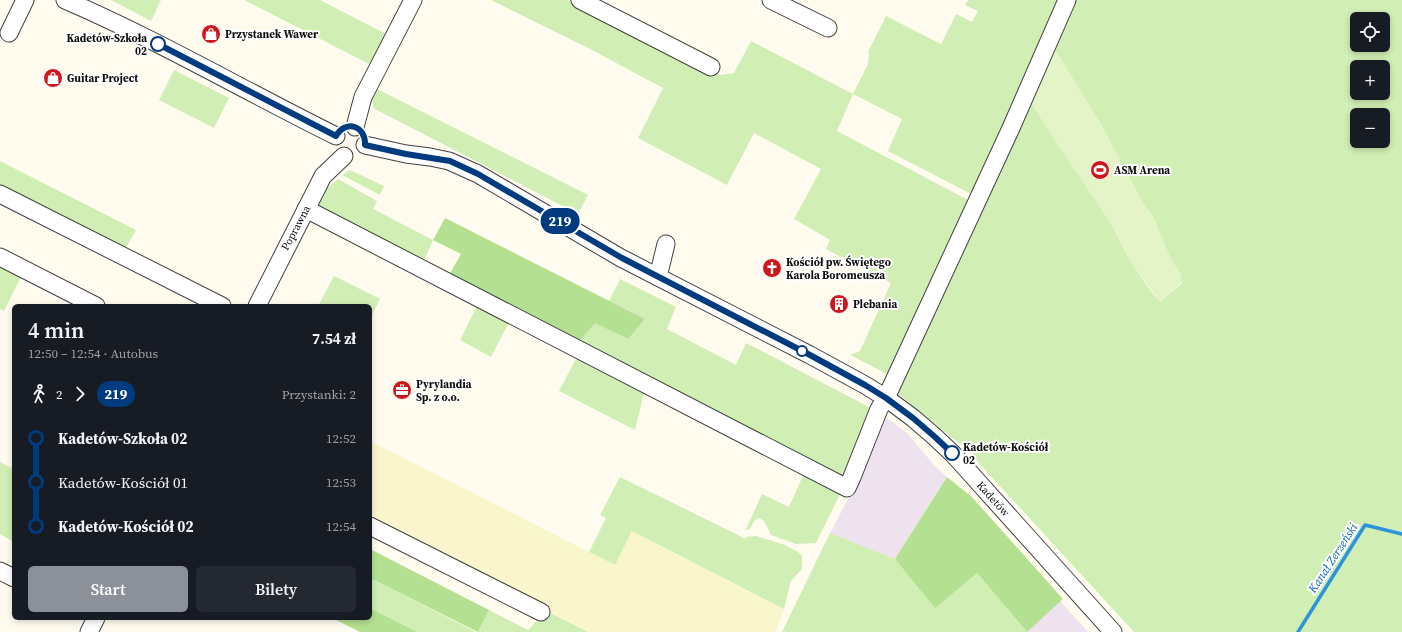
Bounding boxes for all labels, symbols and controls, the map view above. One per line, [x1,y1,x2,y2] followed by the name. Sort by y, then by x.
[1350,12,1390,148] map controls
[1350,12,1390,52] button: locate
[200,23,222,45] shop icon: Przystanek Wawer
[225,27,319,42] place label: Przystanek Wawer
[66,31,147,59] place label: Kadetów-Szkoła 02
[150,36,166,52] marker: Kadetów-Szkoła 02
[1350,60,1390,100] button: +
[42,67,64,89] shop icon: Guitar Project
[67,71,139,86] place label: Guitar Project
[1350,108,1390,148] button: −
[1089,159,1111,181] sports icon: ASM Arena
[1114,163,1170,178] place label: ASM Arena
[278,202,314,253] street label: Poprawna
[537,208,583,234] line badge: 219
[549,211,571,231] text: 219
[786,255,891,283] place label: Kościół pw. Świętego Karola Boromeusza
[761,257,783,279] church icon: Kościół pw. Świętego Karola Boromeusza
[828,293,850,315] building icon: Plebania
[853,297,897,312] place label: Plebania
[28,315,84,345] text: 4 min
[312,328,356,349] text: 7.54 zł
[28,345,158,362] text: 12:50 – 12:54 · Autobus
[796,345,808,357] unlabelled marker
[416,377,472,405] place label: Pyrylandia Sp. z o.o.
[391,379,413,401] office icon: Pyrylandia Sp. z o.o.
[28,383,50,405] icon: walk
[69,383,91,405] icon: forward
[105,384,127,404] text: 219
[56,386,63,403] text: 2
[282,386,356,403] text: Przystanki: 2
[58,428,187,449] text: Kadetów-Szkoła 02
[326,430,356,447] text: 12:52
[963,440,1049,468] place label: Kadetów-Kościół 02
[944,445,960,461] marker: Kadetów-Kościół 02
[58,472,188,493] text: Kadetów-Kościół 01
[326,474,356,491] text: 12:53
[973,478,1013,520] street label: Kadetów
[58,516,194,537] text: Kadetów-Kościół 02
[326,518,356,535] text: 12:54
[1304,520,1362,597] water label: Kanał Zerzeński
[28,566,188,612] button: Start
[196,566,356,612] button: Bilety

